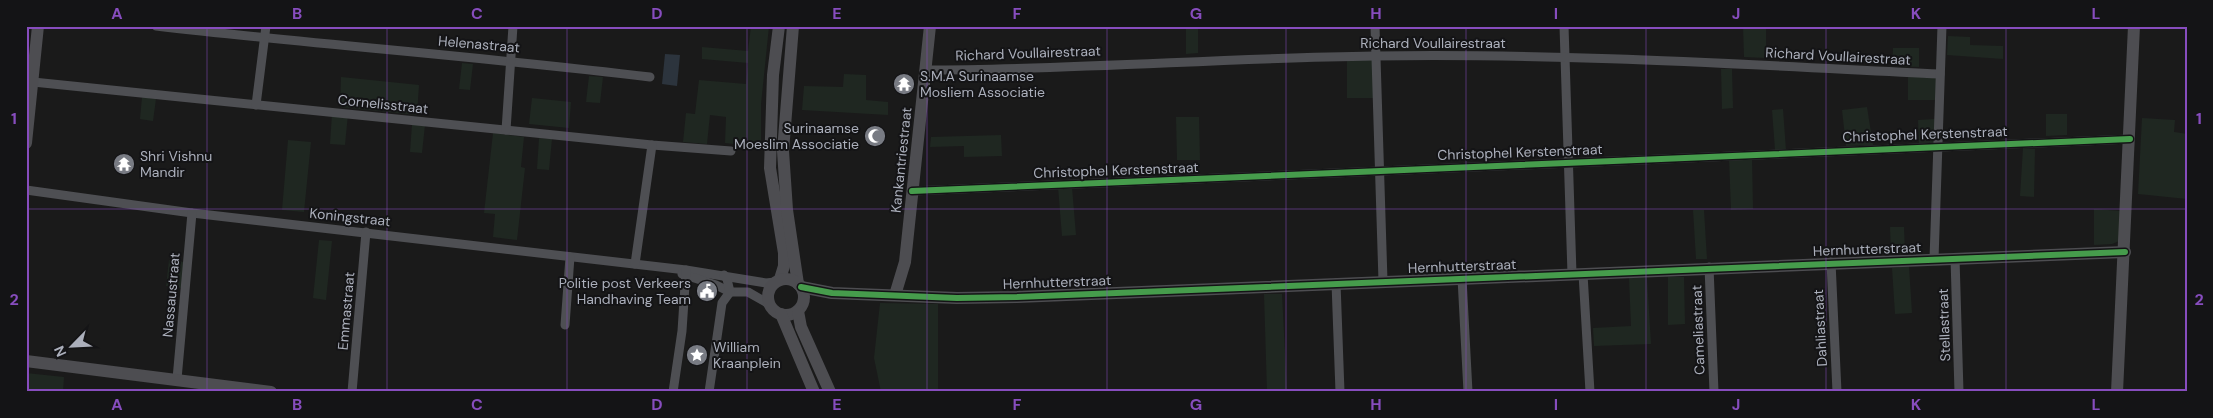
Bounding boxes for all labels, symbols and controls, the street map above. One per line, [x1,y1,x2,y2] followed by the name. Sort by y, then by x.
[111,3,123,24] text: A
[292,3,302,24] text: B
[471,3,483,24] text: C
[651,3,663,24] text: D
[832,3,842,24] text: E
[1013,3,1022,24] text: F
[1190,3,1202,24] text: G
[1370,3,1382,24] text: H
[1554,3,1558,24] text: I
[1732,3,1740,24] text: J
[1911,3,1922,24] text: K
[2092,3,2101,24] text: L
[437,31,521,57] street label: Helenastraat
[1360,34,1506,52] street label: Richard Voullairestraat
[955,41,1101,65] street label: Richard Voullairestraat
[1765,43,1911,69] street label: Richard Voullairestraat
[920,67,1045,101] place label: S.M.A Surinaamse Mosliem Associatie
[892,72,916,96] temple icon: S.M.A Surinaamse Mosliem Associatie
[337,90,429,118] street label: Cornelisstraat
[887,106,915,214] street label: Kankantriestraat
[11,108,17,129] text: 1
[2196,108,2202,129] text: 1
[734,119,859,153] place label: Surinaamse Moeslim Associatie
[1842,122,2008,146] street label: Christophel Kerstenstraat
[863,124,887,148] mosque icon: Surinaamse Moeslim Associatie
[1437,140,1603,164] street label: Christophel Kerstenstraat
[140,147,212,181] place label: Shri Vishnu Mandir
[112,152,136,176] temple icon: Shri Vishnu Mandir
[1033,158,1199,182] street label: Christophel Kerstenstraat
[309,204,391,230] street label: Koningstraat
[1812,238,1922,260] street label: Hernhutterstraat
[158,252,184,338] street label: Nassaustraat
[1407,255,1517,277] street label: Hernhutterstraat
[334,271,358,351] street label: Emmastraat
[1002,271,1112,293] street label: Hernhutterstraat
[559,274,691,308] place label: Politie post Verkeers Handhaving Team
[695,279,719,303] public building icon: Politie post Verkeers Handhaving Team
[1687,285,1709,375] street label: Cameliastraat
[1934,288,1954,362] street label: Stellastraat
[9,289,19,310] text: 2
[1809,289,1831,367] street label: Dahliastraat
[2194,289,2204,310] text: 2
[48,320,98,370] north arrow
[713,338,781,372] place label: William Kraanplein
[50,343,70,360] text: N
[685,343,709,367] place icon: William Kraanplein
[111,394,123,415] text: A
[292,394,302,415] text: B
[471,394,483,415] text: C
[651,394,663,415] text: D
[832,394,842,415] text: E
[1013,394,1022,415] text: F
[1190,394,1202,415] text: G
[1370,394,1382,415] text: H
[1554,394,1558,415] text: I
[1732,394,1740,415] text: J
[1911,394,1922,415] text: K
[2092,394,2101,415] text: L

